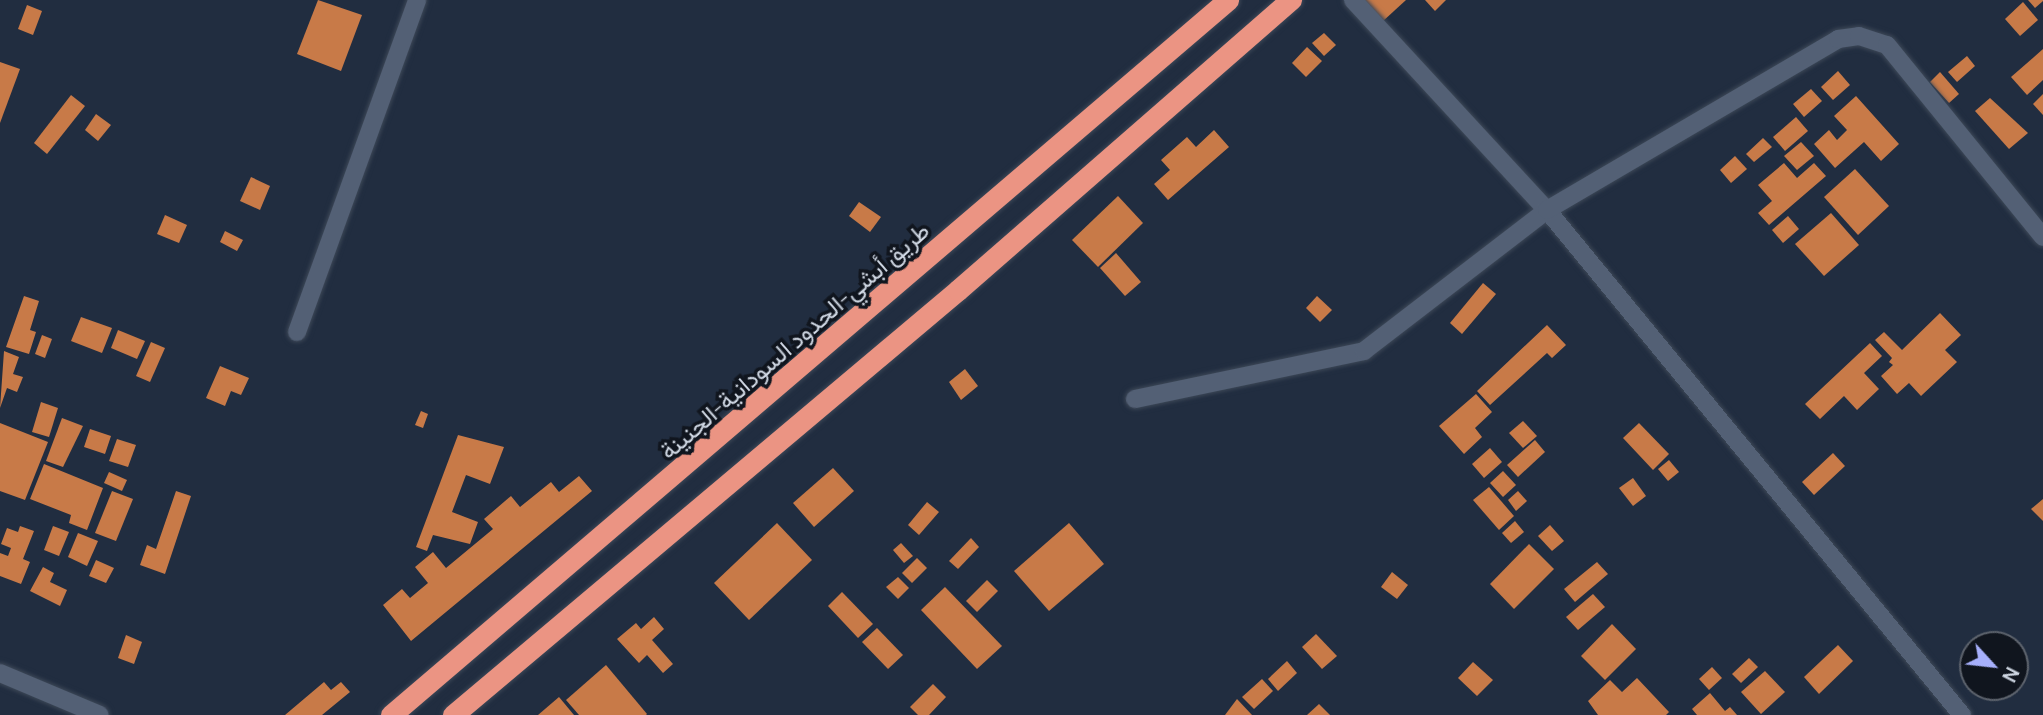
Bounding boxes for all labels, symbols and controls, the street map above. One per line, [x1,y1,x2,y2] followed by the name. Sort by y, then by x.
[653,215,935,465] street label: طريق أبشي-الحدود السودانية-الجنينة
[1959,631,2029,701] north arrow
[1996,663,2026,687] text: N

